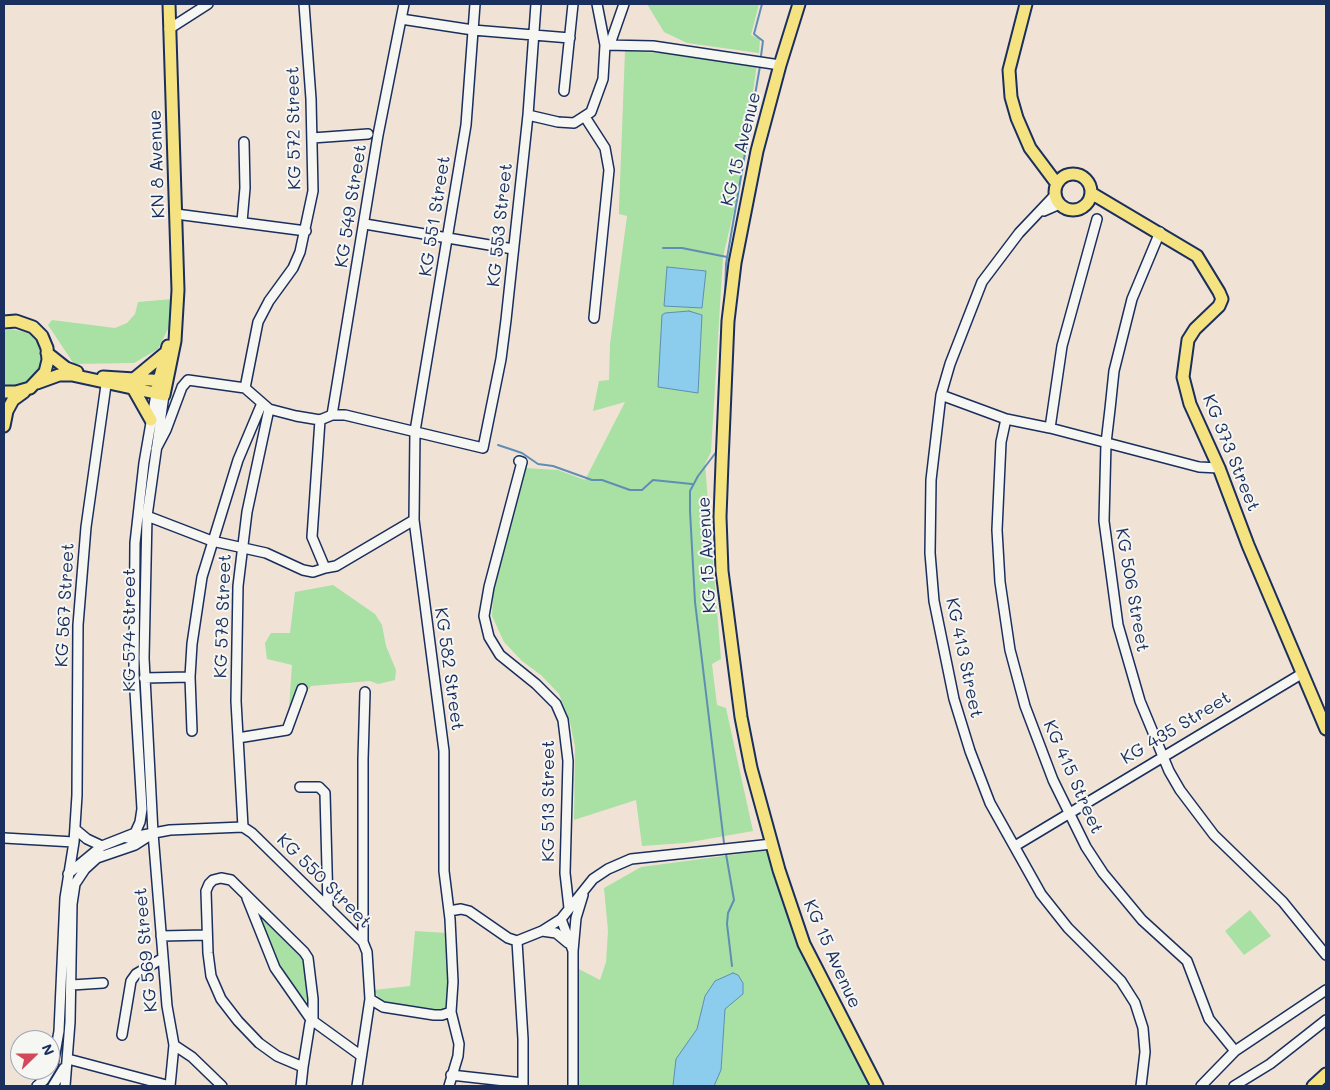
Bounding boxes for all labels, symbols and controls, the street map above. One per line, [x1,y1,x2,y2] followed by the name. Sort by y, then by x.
[282,66,306,190] street label: KG 572 Street
[716,90,766,208] street label: KG 15 Avenue
[144,109,170,219] street label: KN 8 Avenue
[331,143,371,269] street label: KG 549 Street
[415,154,455,278] street label: KG 551 Street
[483,162,517,288] street label: KG 553 Street
[1198,391,1264,515] street label: KG 373 Street
[693,496,721,614] street label: KG 15 Avenue
[1110,526,1154,654] street label: KG 506 Street
[51,542,79,668] street label: KG 567 Street
[210,553,236,679] street label: KG 578 Street
[118,568,140,692] street label: KG 574 Street
[941,596,987,720] street label: KG 413 Street
[430,606,468,732] street label: KG 582 Street
[1117,687,1235,769] street label: KG 435 Street
[1038,717,1108,837] street label: KG 415 Street
[537,740,559,862] street label: KG 513 Street
[272,829,376,933] street label: KG 550 Street
[130,887,162,1013] street label: KG 569 Street
[798,896,866,1012] street label: KG 15 Avenue
[10,1030,60,1080] north arrow
[38,1041,59,1058] text: N

